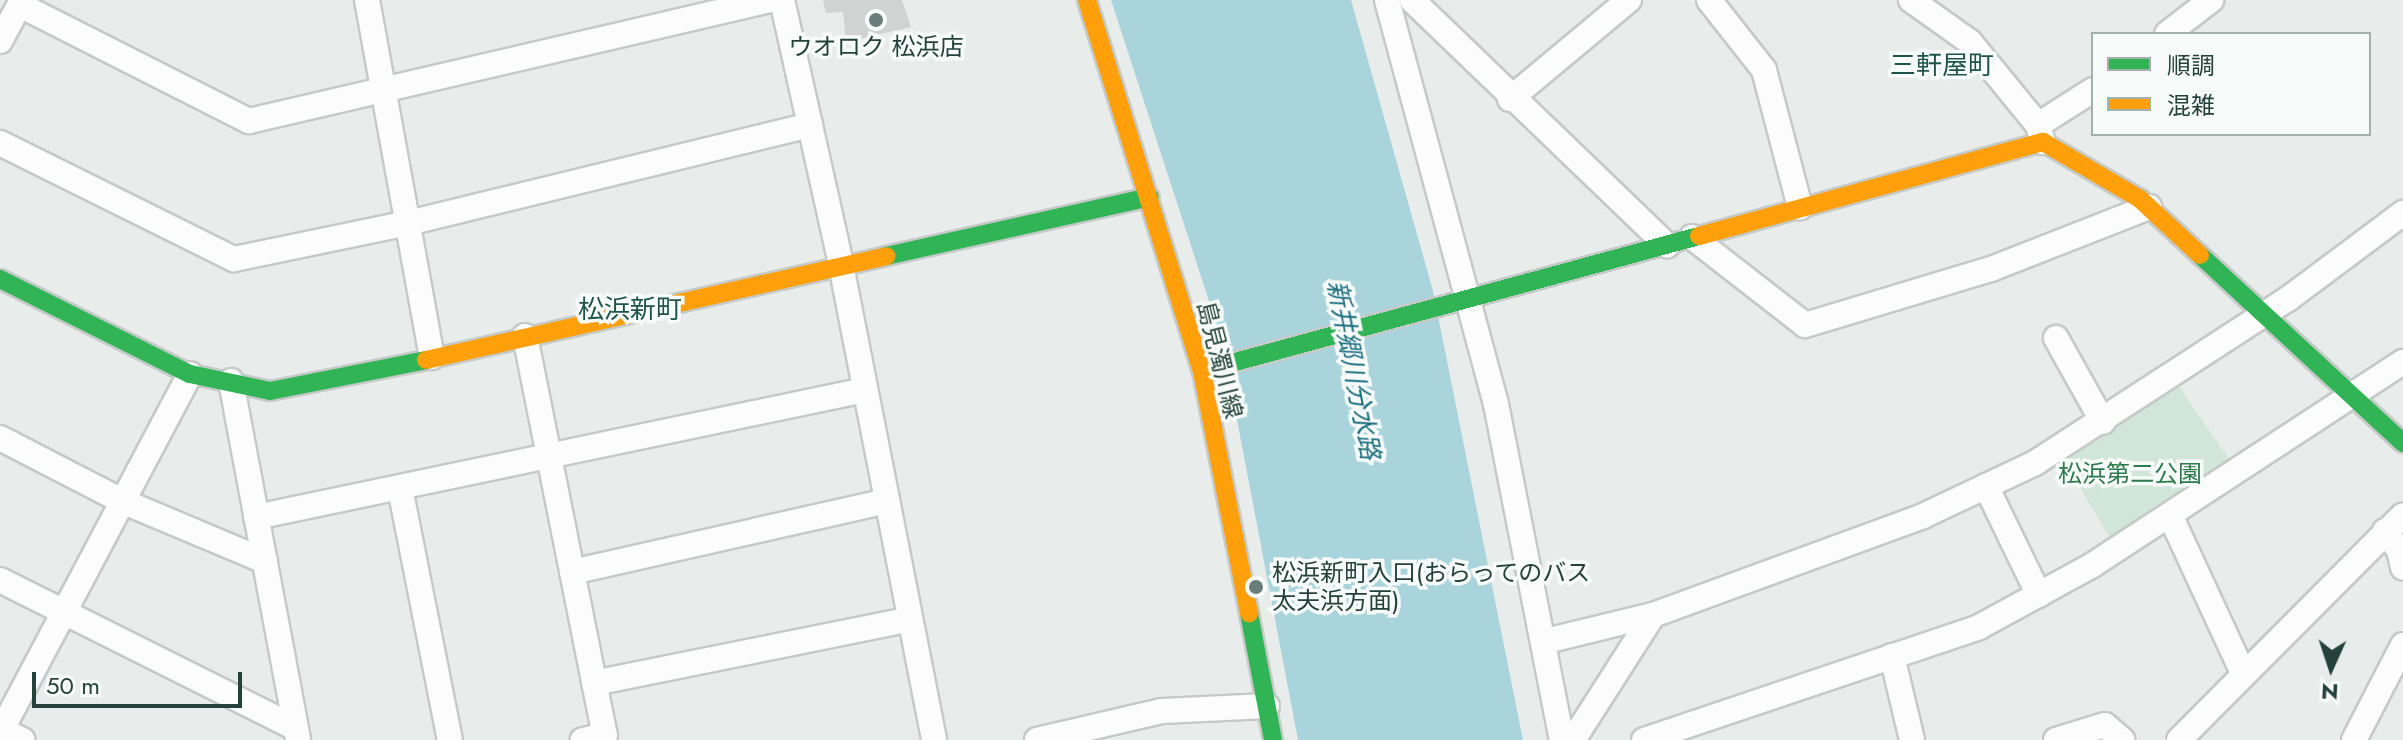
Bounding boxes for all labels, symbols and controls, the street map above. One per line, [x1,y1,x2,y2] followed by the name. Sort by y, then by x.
[867,11,885,29] marker: ウオロク 松浜店
[2091,32,2371,136] legend
[788,33,964,61] place label: ウオロク 松浜店
[2167,48,2215,83] text: 順調
[1890,50,1994,82] district label: 三軒屋町
[2167,88,2215,123] text: 混雑
[1320,278,1386,462] water label: 新井郷川分水路
[578,294,682,326] district label: 松浜新町
[1192,298,1248,422] street label: 島見濁川線
[2058,460,2202,488] park label: 松浜第二公園
[1272,559,1591,615] place label: 松浜新町入口(おらってのバス 太夫浜方面)
[1247,578,1265,596] marker: 松浜新町入口(おらってのバス 太夫浜方面)
[2291,628,2371,708] north arrow
[36,656,246,706] scale bar
[46,668,100,703] text: 50 m
[2320,676,2339,708] text: N

